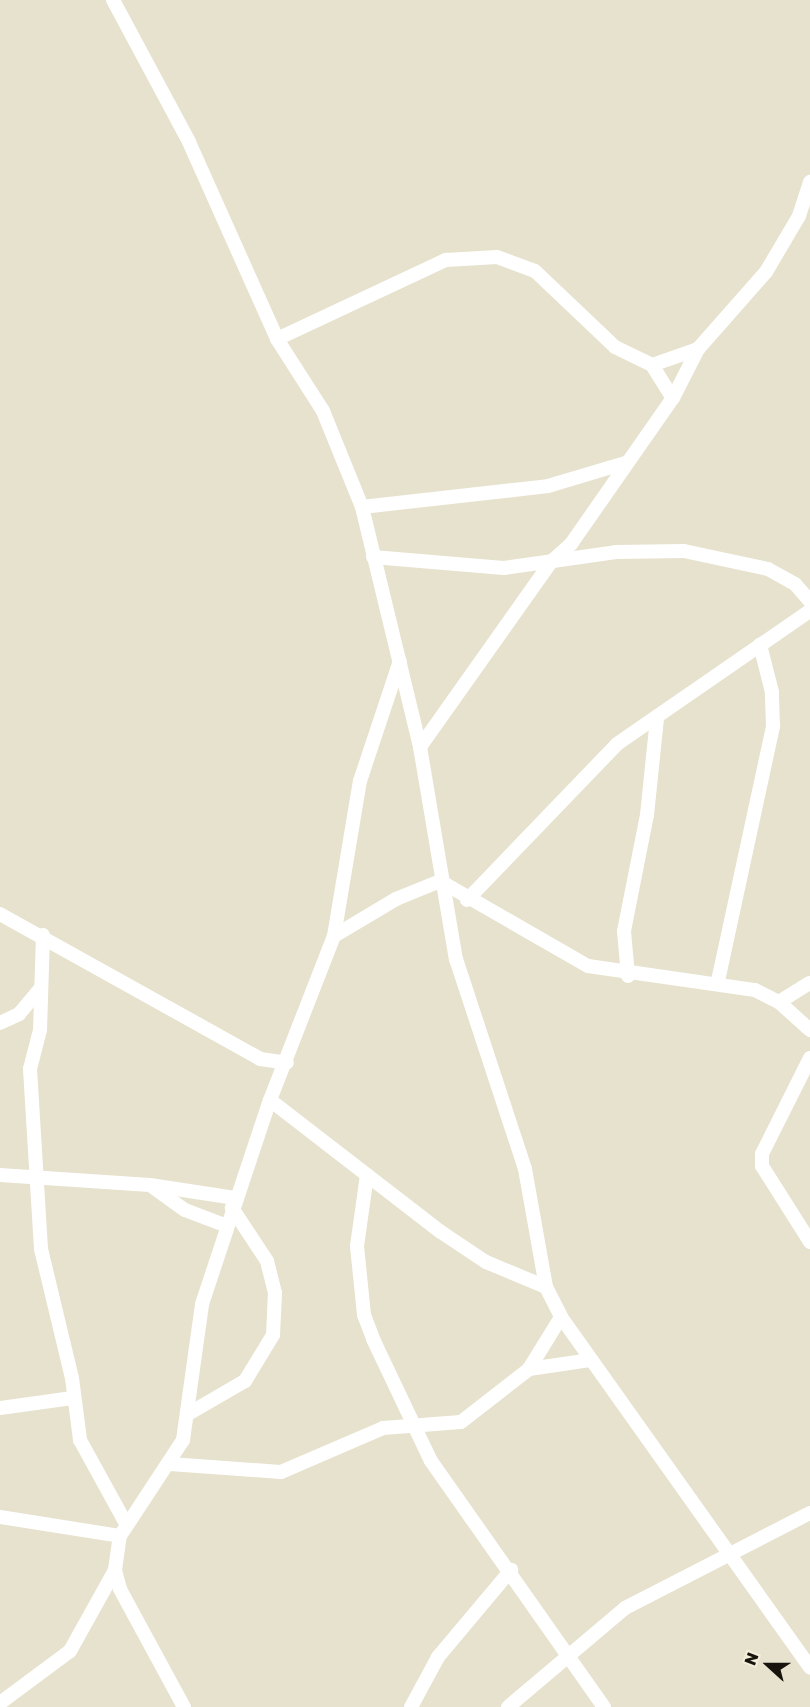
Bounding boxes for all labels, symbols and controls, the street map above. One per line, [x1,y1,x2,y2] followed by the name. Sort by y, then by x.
[738,1635,798,1695] north arrow
[740,1649,763,1668] text: N

